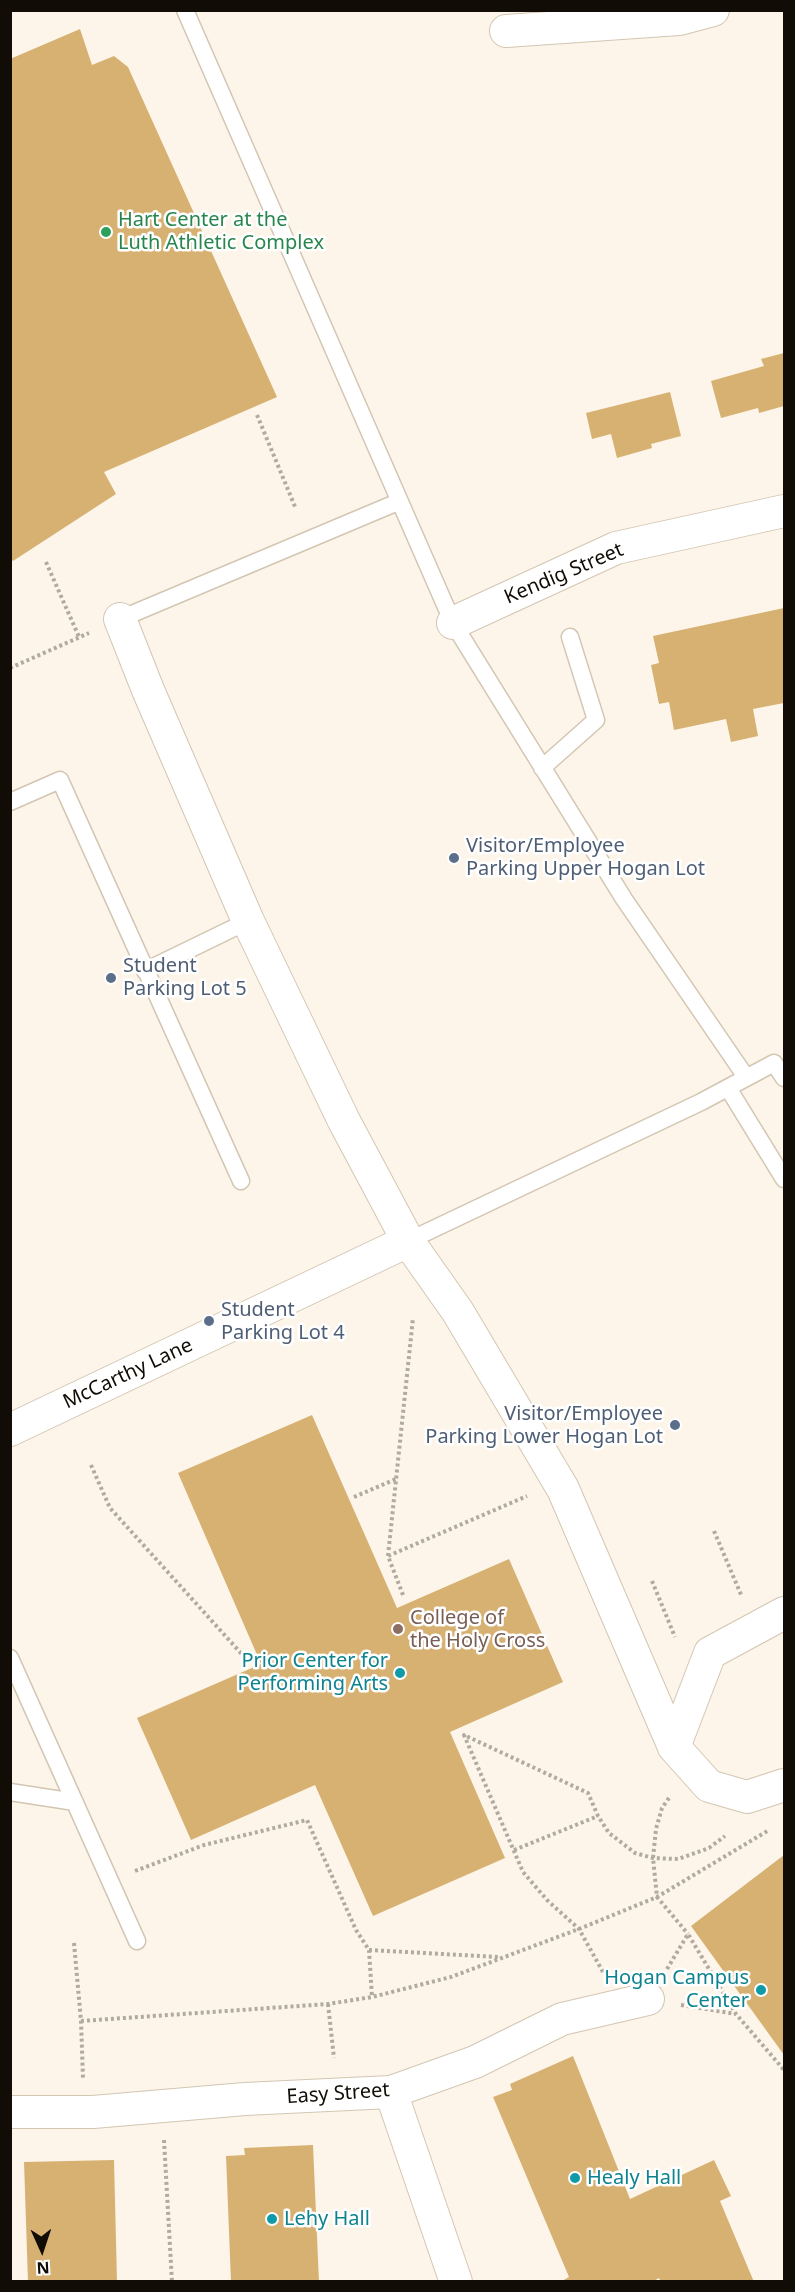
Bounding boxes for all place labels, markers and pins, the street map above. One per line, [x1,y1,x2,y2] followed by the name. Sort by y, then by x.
[118,208,324,255] place label: Hart Center at the Luth Athletic Complex
[99,225,113,239] marker: Hart Center at the Luth Athletic Complex
[466,834,705,881] place label: Visitor/Employee Parking Upper Hogan Lot
[447,851,461,865] marker: Visitor/Employee Parking Upper Hogan Lot
[123,954,247,1001] place label: Student Parking Lot 5
[104,971,118,985] marker: Student Parking Lot 5
[221,1298,345,1345] place label: Student Parking Lot 4
[202,1314,216,1328] marker: Student Parking Lot 4
[425,1402,663,1449] place label: Visitor/Employee Parking Lower Hogan Lot
[668,1418,682,1432] marker: Visitor/Employee Parking Lower Hogan Lot
[410,1606,545,1653] place label: College of the Holy Cross
[391,1622,405,1636] marker: College of the Holy Cross
[238,1649,388,1696] place label: Prior Center for Performing Arts
[393,1666,407,1680] marker: Prior Center for Performing Arts
[604,1966,749,2013] place label: Hogan Campus Center
[754,1983,768,1997] marker: Hogan Campus Center
[587,2166,681,2190] place label: Healy Hall
[568,2171,582,2185] marker: Healy Hall
[284,2207,370,2231] place label: Lehy Hall
[265,2212,279,2226] marker: Lehy Hall

